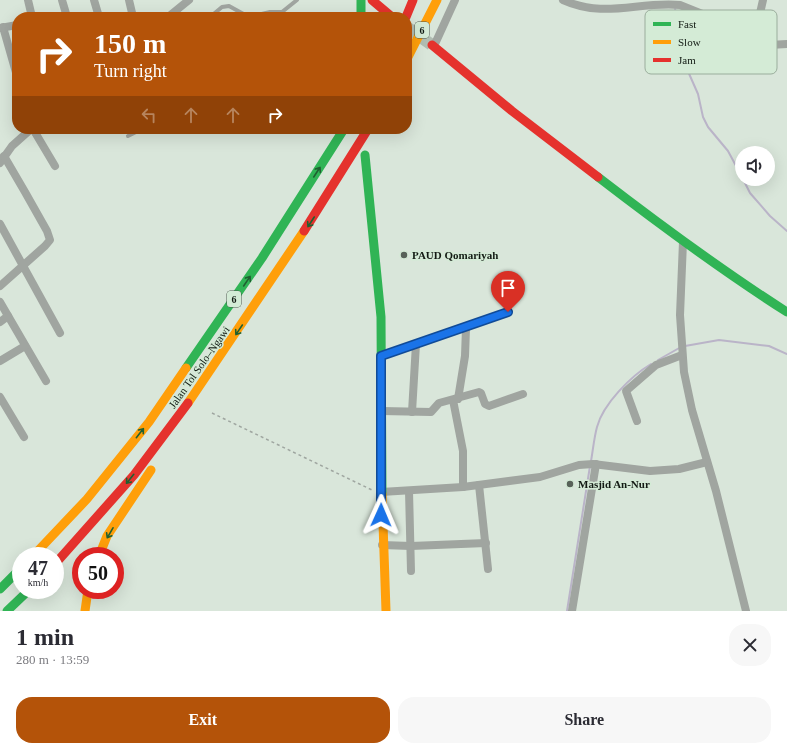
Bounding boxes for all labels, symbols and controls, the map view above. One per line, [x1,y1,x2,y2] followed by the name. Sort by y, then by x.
[645,10,777,74] legend
[678,18,696,30] text: Fast
[415,22,429,38] road number: 6
[28,28,80,80] icon: right
[94,28,166,59] text: 150 m
[678,36,701,48] text: Slow
[678,54,696,66] text: Jam
[94,61,167,81] text: Turn right
[138,104,160,126] icon: left
[180,104,202,126] icon: ahead
[222,104,244,126] icon: ahead
[264,104,286,126] icon: right
[735,146,775,186] map controls
[735,146,775,186] button: sound
[313,167,321,178] one-way arrow
[307,216,315,227] one-way arrow
[412,249,498,261] place label: PAUD Qomariyah
[399,250,409,260] marker: PAUD Qomariyah
[491,271,525,312] pin
[243,276,251,287] one-way arrow
[497,277,519,299] icon: arrive
[227,291,241,307] road number: 6
[166,324,232,410] street label: Jalan Tol Solo–Ngawi
[235,324,243,335] one-way arrow
[136,428,144,439] one-way arrow
[126,474,135,485] one-way arrow
[578,478,650,490] place label: Masjid An-Nur
[565,479,575,489] marker: Masjid An-Nur
[360,494,402,536] position arrow
[105,527,113,539] one-way arrow
[72,547,124,599] speed limit sign: 50
[28,557,48,579] text: 47
[28,577,48,588] text: km/h
[16,624,74,650] text: 1 min
[729,624,771,666] button: close
[16,652,89,667] text: 280 m · 13:59
[16,697,390,743] button: Exit
[398,697,771,743] button: Share

